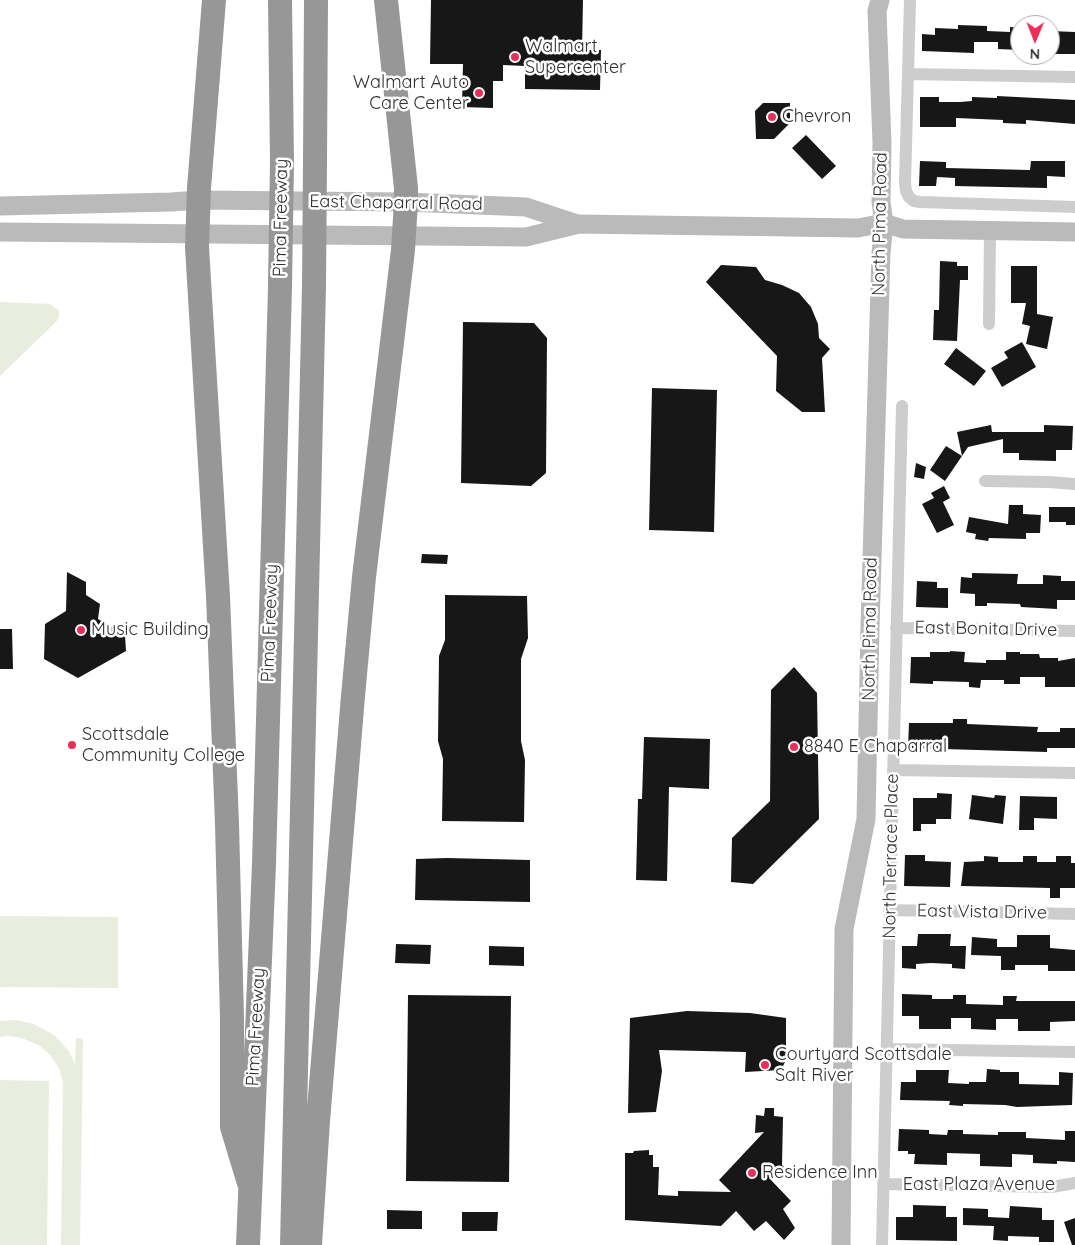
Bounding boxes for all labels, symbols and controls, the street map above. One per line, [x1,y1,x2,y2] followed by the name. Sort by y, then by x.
[1010,15,1060,65] north arrow
[525,36,626,78] place label: Walmart Supercenter
[1029,45,1040,63] text: N
[509,51,521,63] marker: Walmart Supercenter
[353,72,469,115] place label: Walmart Auto Care Center
[473,87,485,99] marker: Walmart Auto Care Center
[782,106,851,128] place label: Chevron
[766,111,778,123] marker: Chevron
[868,152,892,296] street label: North Pima Road
[269,159,293,277] street label: Pima Freeway
[309,191,483,215] street label: East Chaparral Road
[858,557,882,701] street label: North Pima Road
[257,563,283,683] street label: Pima Freeway
[914,617,1058,641] street label: East Bonita Drive
[91,619,209,641] place label: Music Building
[75,624,87,636] marker: Music Building
[82,724,245,766] place label: Scottsdale Community College
[804,736,947,758] place label: 8840 E Chaparral
[66,739,78,751] marker: Scottsdale Community College
[788,741,800,753] marker: 8840 E Chaparral
[879,773,903,939] street label: North Terrace Place
[917,900,1047,924] street label: East Vista Drive
[242,967,270,1087] street label: Pima Freeway
[775,1044,952,1086] place label: Courtyard Scottsdale Salt River
[759,1059,771,1071] marker: Courtyard Scottsdale Salt River
[762,1162,878,1184] place label: Residence Inn
[746,1167,758,1179] marker: Residence Inn
[903,1174,1055,1196] street label: East Plaza Avenue

